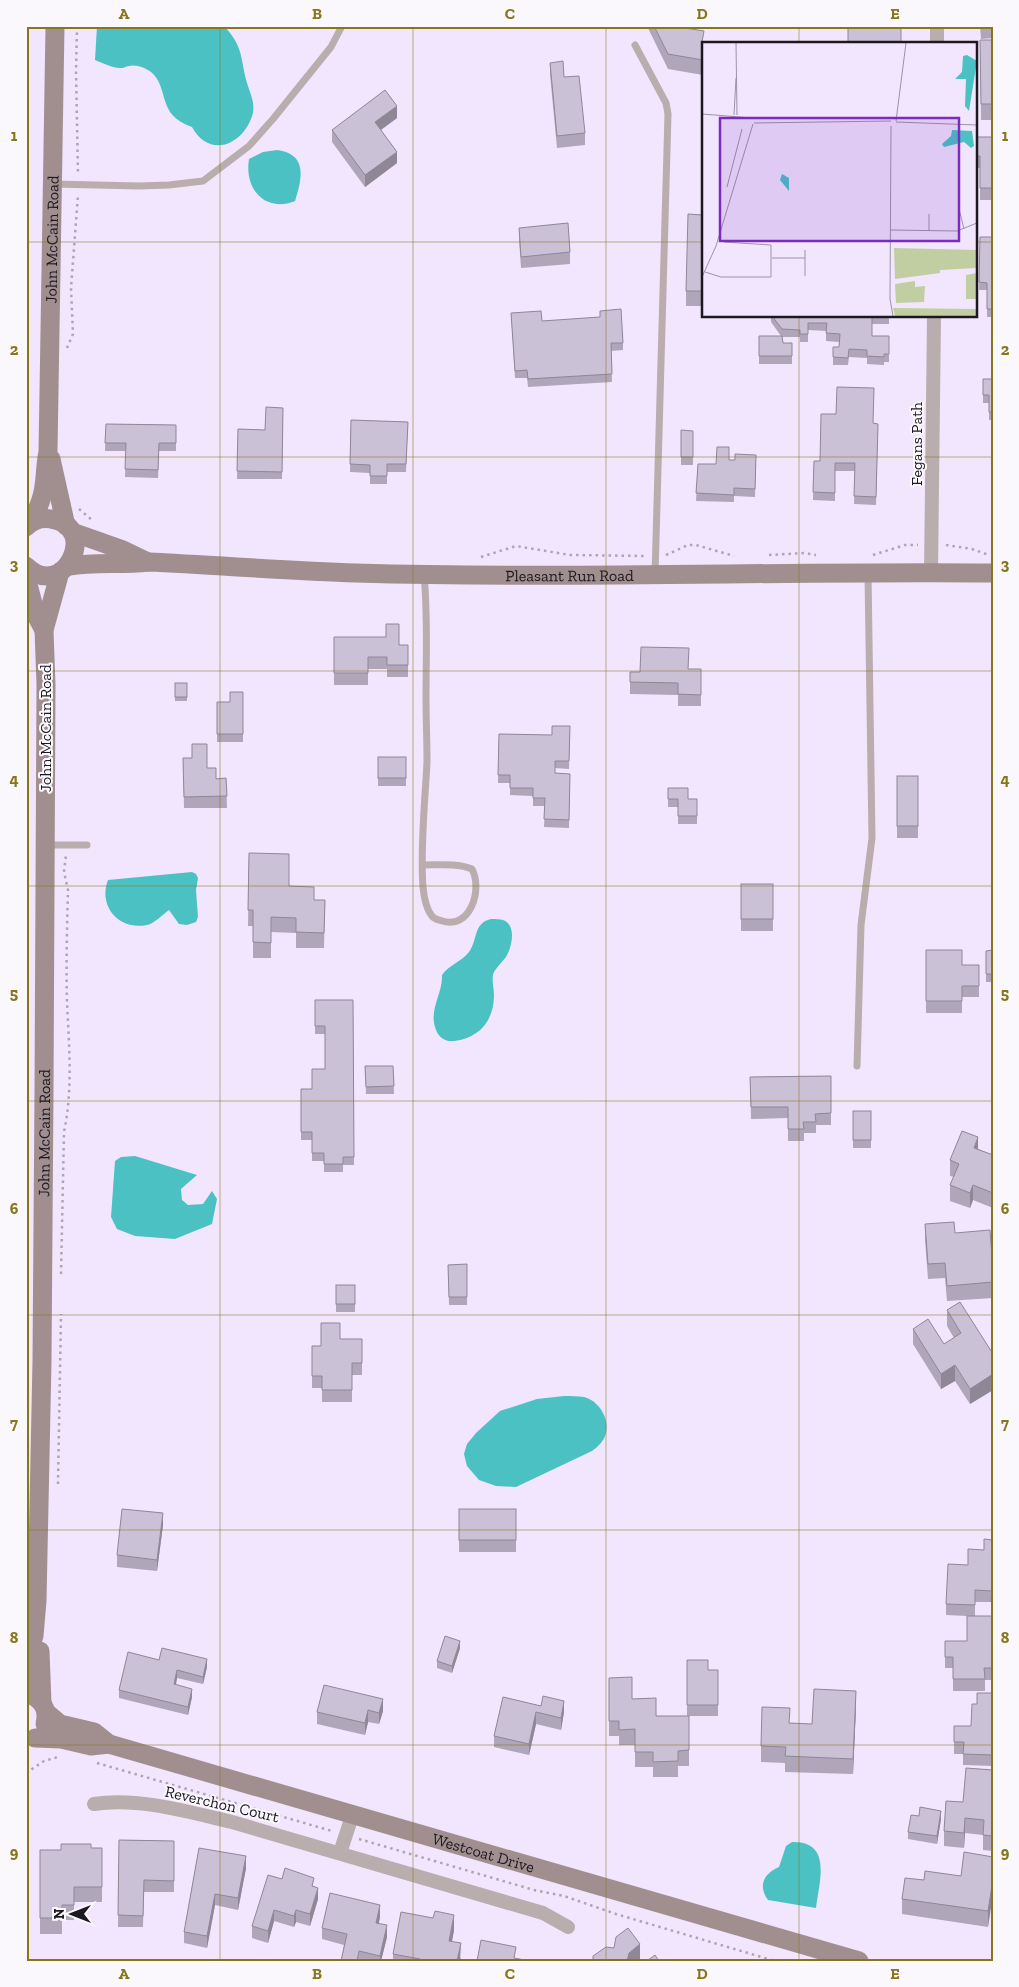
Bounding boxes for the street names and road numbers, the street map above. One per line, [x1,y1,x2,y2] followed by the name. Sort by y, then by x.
[41,175,62,303] street label: John McCain Road
[907,402,926,486] street label: Fegans Path
[505,565,634,585] street label: Pleasant Run Road
[36,664,55,792] street label: John McCain Road
[34,1069,54,1197] street label: John McCain Road
[163,1782,281,1826] street label: Reverchon Court
[430,1829,537,1876] street label: Westcoat Drive

